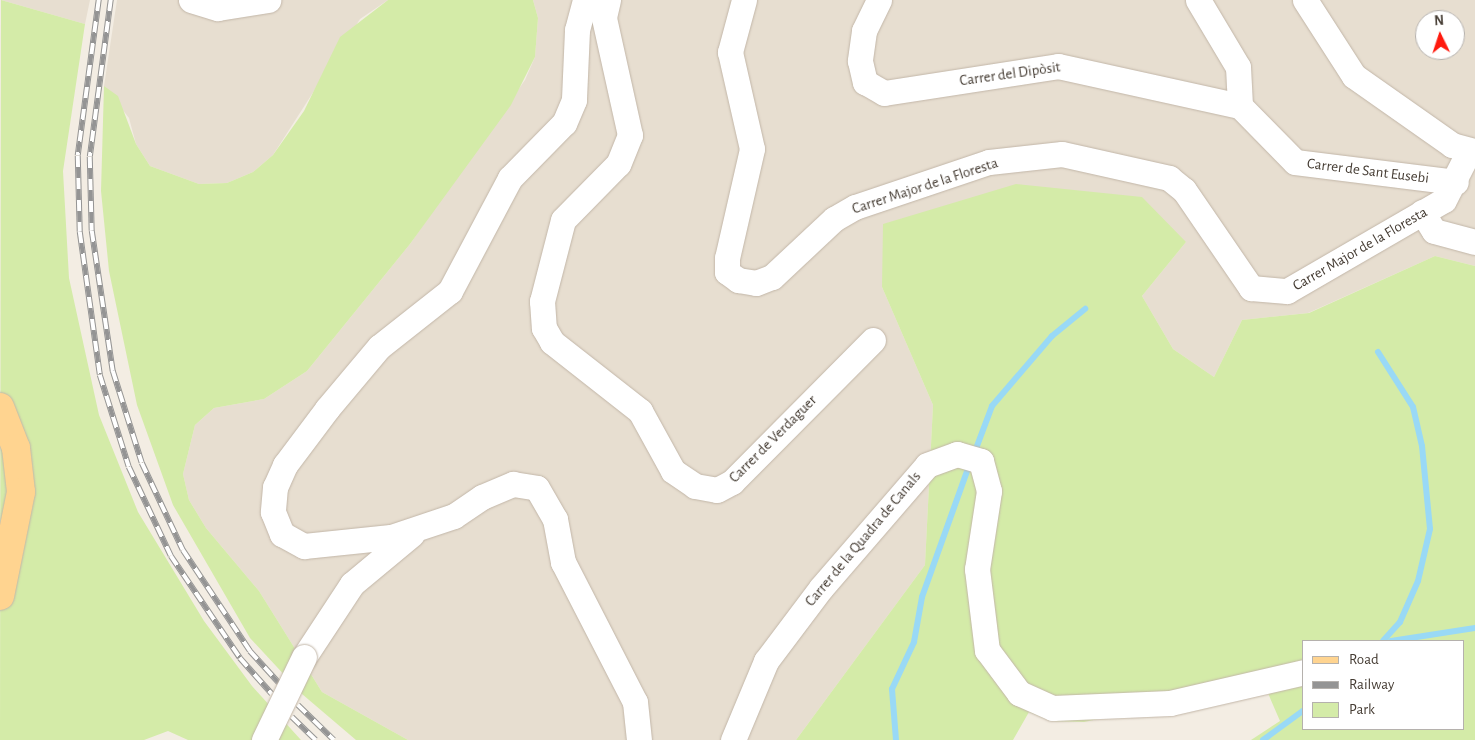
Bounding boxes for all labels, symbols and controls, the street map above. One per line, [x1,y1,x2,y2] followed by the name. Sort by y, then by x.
[1415,10,1465,60] north arrow
[1434,14,1444,28] text: N
[958,58,1062,90] street label: Carrer del Dipòsit
[850,154,1000,218] street label: Carrer Major de la Floresta
[1306,155,1430,187] street label: Carrer de Sant Eusebi
[1290,203,1430,295] street label: Carrer Major de la Floresta
[725,391,821,487] street label: Carrer de Verdaguer
[801,468,925,610] street label: Carrer de la Quadra de Canals
[1302,640,1465,730] legend
[1349,652,1379,667] text: Road
[1349,677,1394,692] text: Railway
[1349,702,1375,717] text: Park

